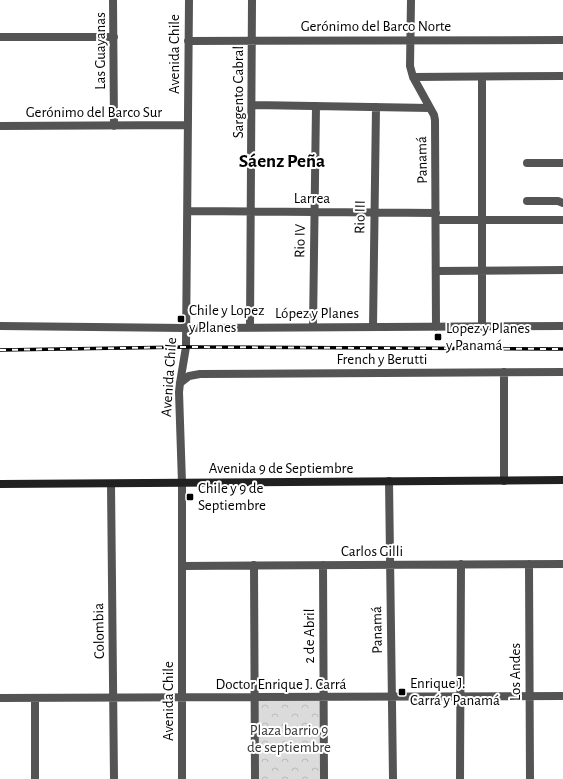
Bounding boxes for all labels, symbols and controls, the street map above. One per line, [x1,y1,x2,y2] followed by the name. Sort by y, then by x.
[93,12,108,90] street label: Las Guayanas
[167,14,182,94] street label: Avenida Chile
[301,19,451,34] street label: Gerónimo del Barco Norte
[231,46,246,138] street label: Sargento Cabral
[26,105,162,120] street label: Gerónimo del Barco Sur
[414,136,430,184] street label: Panamá
[239,152,325,171] district label: Sáenz Peña
[294,191,330,206] street label: Larrea
[352,200,368,234] street label: Rio III
[292,223,308,258] street label: Rio IV
[188,303,264,335] place label: Chile y Lopez y Planes
[275,306,359,321] street label: López y Planes
[176,314,186,324] marker: Chile y Lopez y Planes
[445,321,530,353] place label: Lopez y Planes y Panamá
[433,332,443,342] marker: Lopez y Planes y Panamá
[159,337,179,417] street label: Avenida Chile
[337,352,427,367] street label: French y Berutti
[209,461,353,476] street label: Avenida 9 de Septiembre
[198,481,266,513] place label: Chile y 9 de Septiembre
[185,492,195,502] marker: Chile y 9 de Septiembre
[341,544,403,559] street label: Carlos Gilli
[91,603,107,659] street label: Colombia
[369,606,385,654] street label: Panamá
[302,609,317,663] street label: 2 de Abril
[508,643,523,701] street label: Los Andes
[161,661,176,741] street label: Avenida Chile
[410,676,500,708] place label: Enrique J. Carrá y Panamá
[216,677,347,692] street label: Doctor Enrique J. Carrá
[397,687,407,697] marker: Enrique J. Carrá y Panamá
[247,723,331,755] park label: Plaza barrio 9 de septiembre

